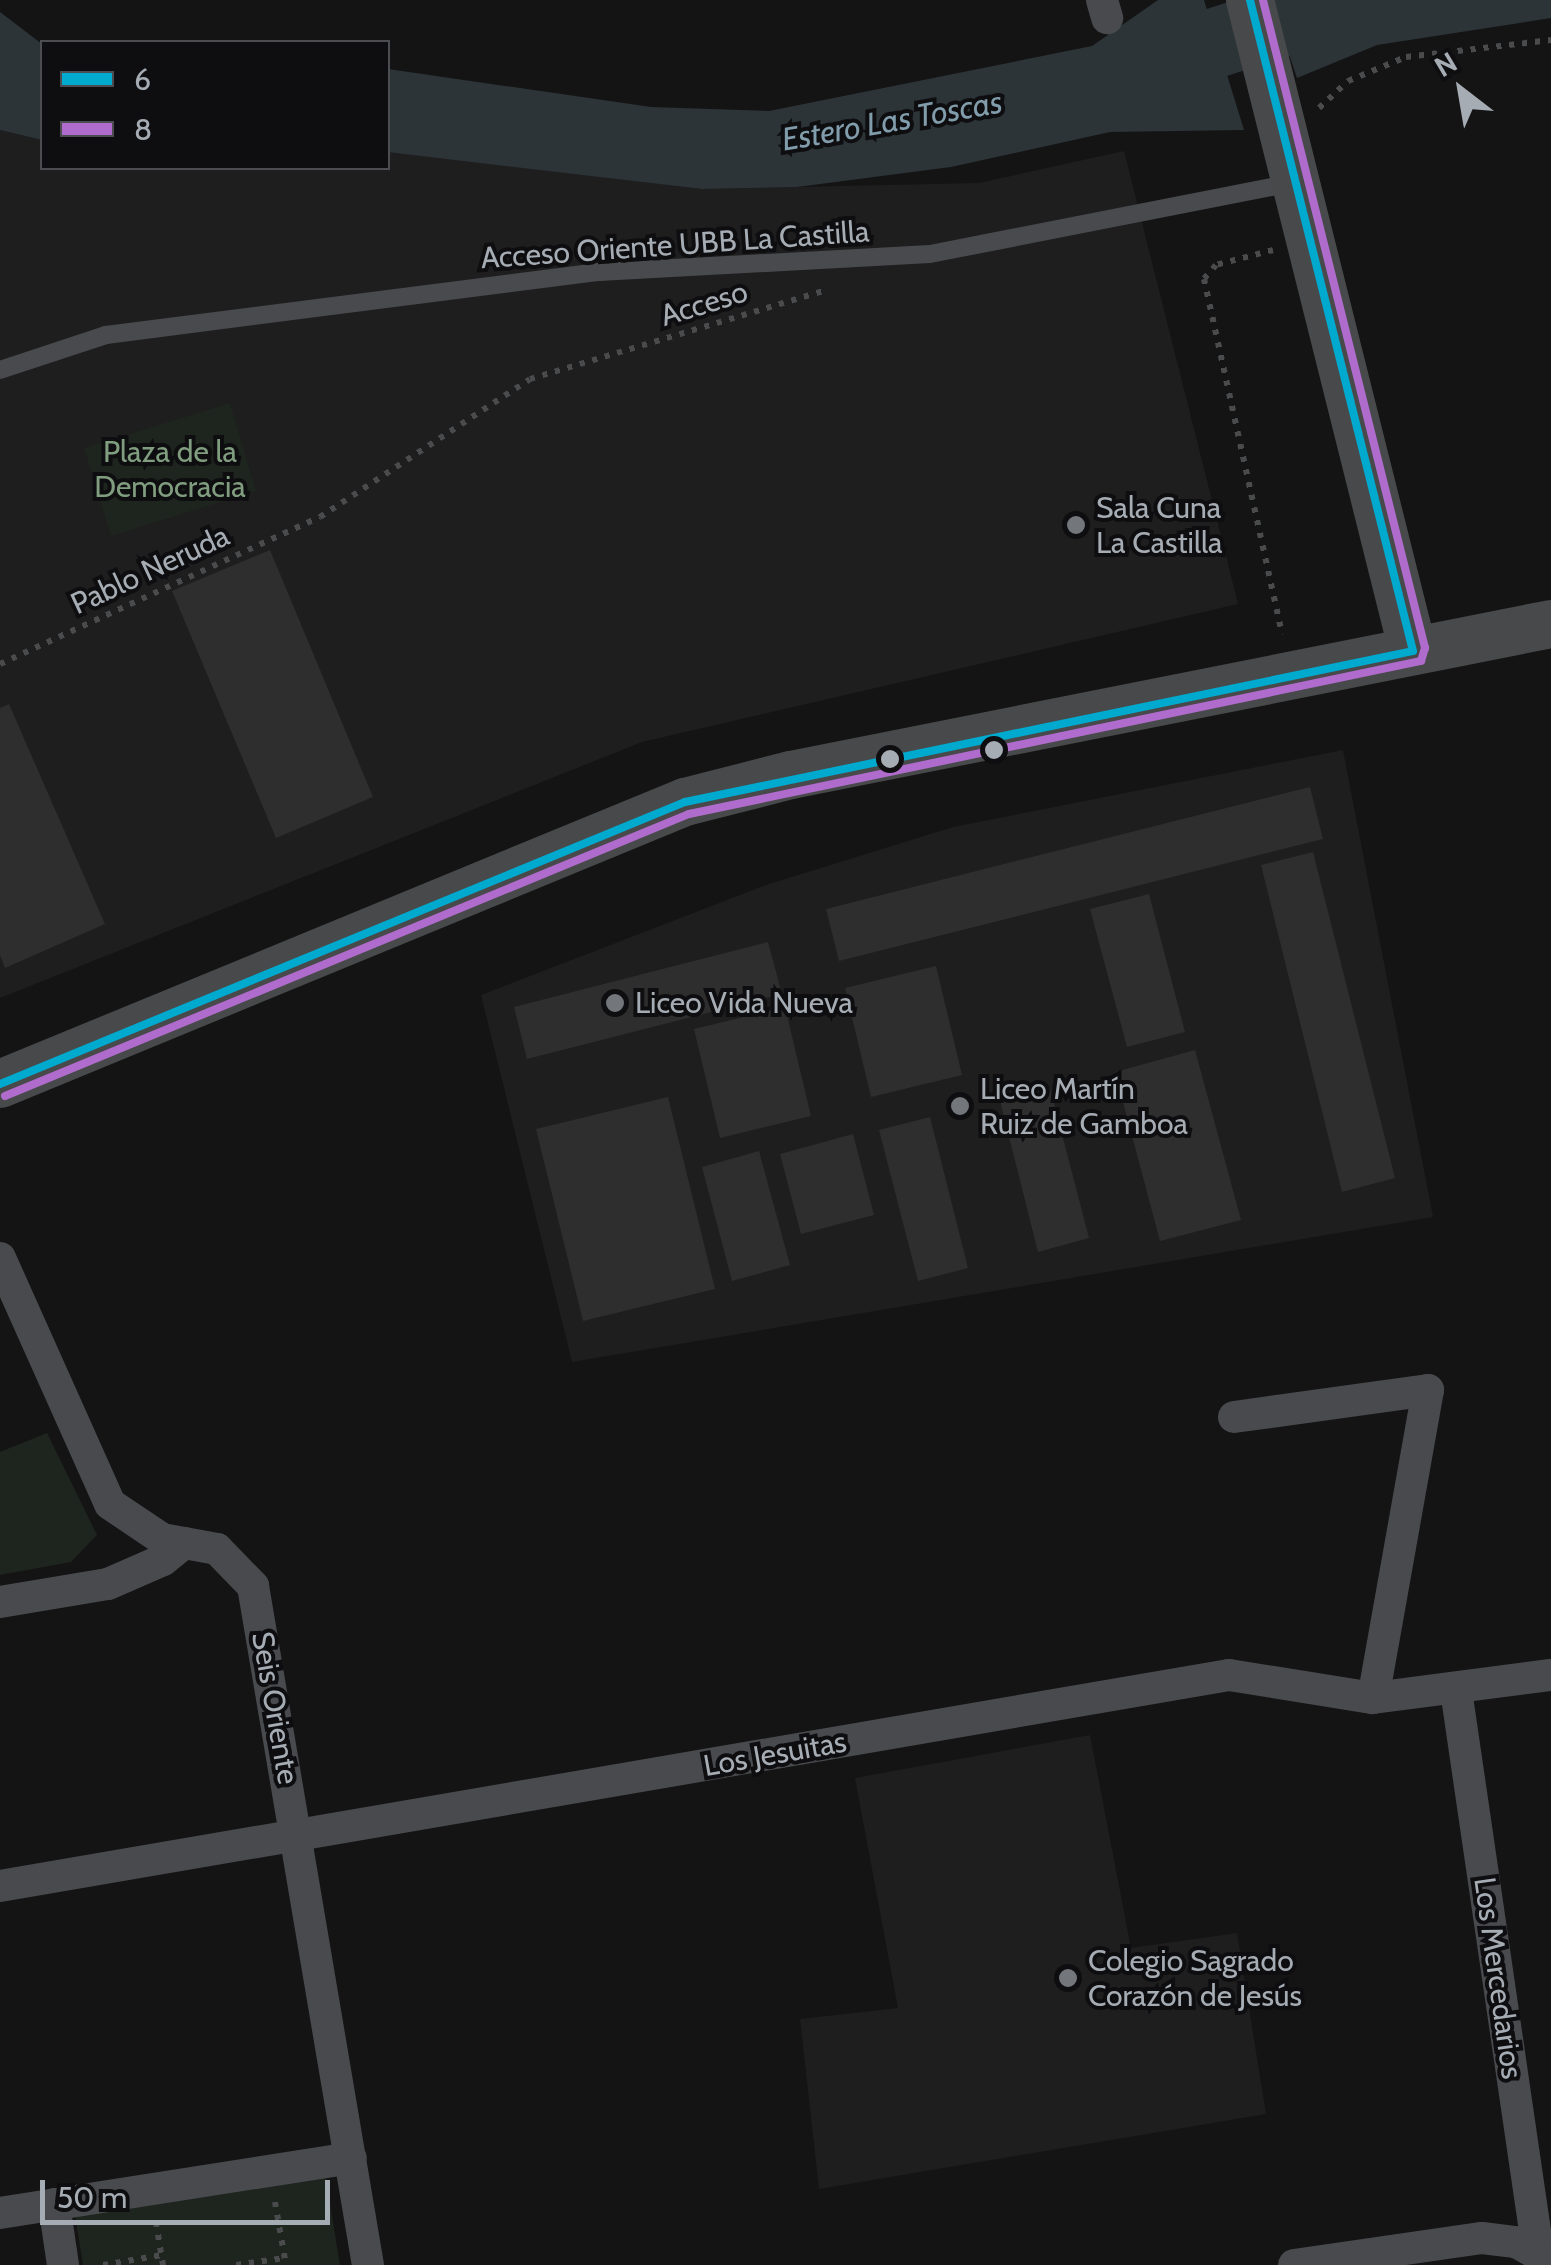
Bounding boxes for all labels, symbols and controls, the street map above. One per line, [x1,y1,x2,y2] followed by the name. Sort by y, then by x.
[40,40,390,170] legend
[1411,40,1511,140] north arrow
[1428,45,1463,84] text: N
[134,61,151,98] text: 6
[779,83,1005,159] water label: Estero Las Toscas
[134,111,152,148] text: 8
[479,213,871,277] street label: Acceso Oriente UBB La Castilla
[656,274,752,334] street label: Acceso
[94,434,246,504] park label: Plaza de la Democracia
[1096,490,1223,560] place label: Sala Cuna La Castilla
[1065,514,1087,536] marker: Sala Cuna La Castilla
[65,518,235,622] street label: Pablo Neruda
[984,740,1004,760] unlabelled marker
[880,749,900,769] unlabelled marker
[635,985,853,1021] place label: Liceo Vida Nueva
[604,992,626,1014] marker: Liceo Vida Nueva
[980,1071,1188,1142] place label: Liceo Martín Ruiz de Gamboa
[949,1095,971,1117] marker: Liceo Martín Ruiz de Gamboa
[244,1629,306,1787] street label: Seis Oriente
[701,1724,849,1784] street label: Los Jesuitas
[1466,1875,1530,2081] street label: Los Mercedarios
[1088,1943,1302,2014] place label: Colegio Sagrado Corazón de Jesús
[1057,1967,1079,1989] marker: Colegio Sagrado Corazón de Jesús
[45,2160,335,2222] scale bar
[57,2179,127,2216] text: 50 m

